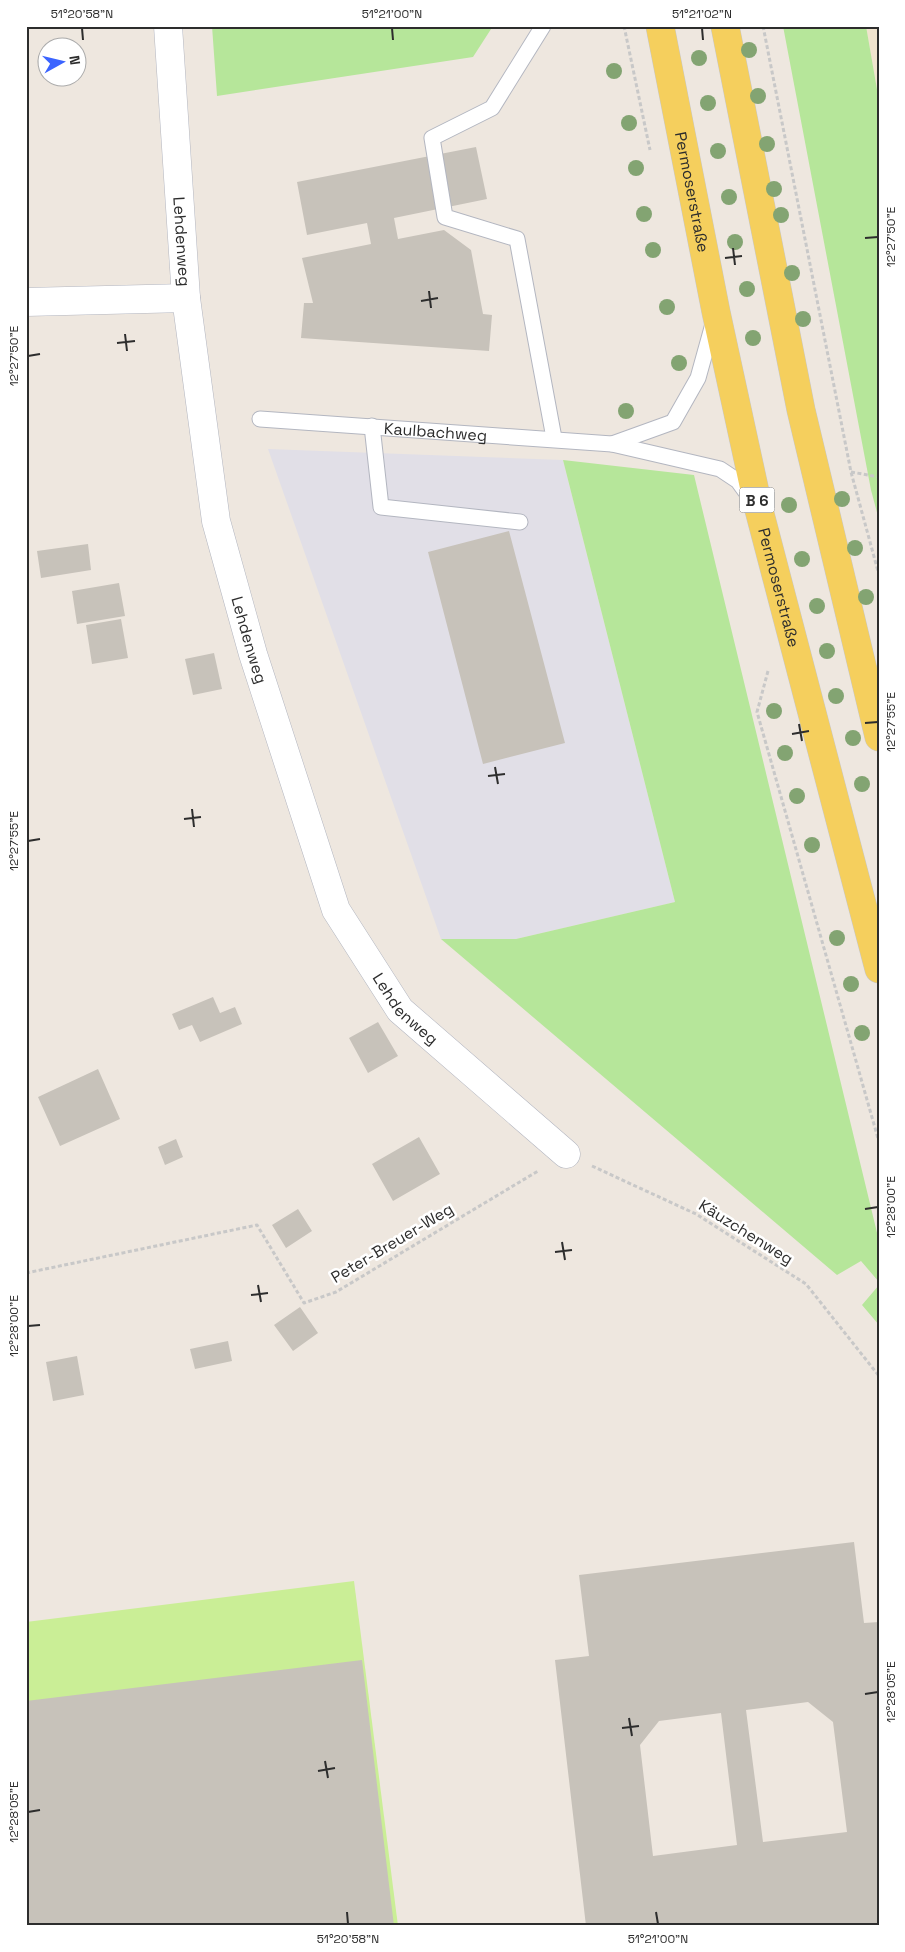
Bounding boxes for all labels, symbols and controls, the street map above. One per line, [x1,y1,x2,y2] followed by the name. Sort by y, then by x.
[51,6,113,22] text: 51°20'58"N
[362,6,422,22] text: 51°21'00"N
[672,6,732,22] text: 51°21'02"N
[38,38,88,88] north arrow
[65,54,84,66] text: N
[670,130,715,254] street label: Permoserstraße
[169,196,196,287] street label: Lehdenweg
[883,207,899,267] text: 12°27'50"E
[6,326,22,386] text: 12°27'50"E
[383,417,488,446] street label: Kaulbachweg
[740,488,774,512] road number: B 6
[754,525,805,649] street label: Permoserstraße
[227,594,272,686] street label: Lehdenweg
[883,692,899,752] text: 12°27'55"E
[6,811,22,871] text: 12°27'55"E
[368,969,443,1049] street label: Lehdenweg
[883,1176,899,1238] text: 12°28'00"E
[695,1195,797,1269] street label: Käuzchenweg
[327,1198,457,1288] street label: Peter-Breuer-Weg
[6,1295,22,1357] text: 12°28'00"E
[883,1661,899,1723] text: 12°28'05"E
[6,1781,22,1843] text: 12°28'05"E
[317,1931,379,1947] text: 51°20'58"N
[628,1931,688,1947] text: 51°21'00"N

